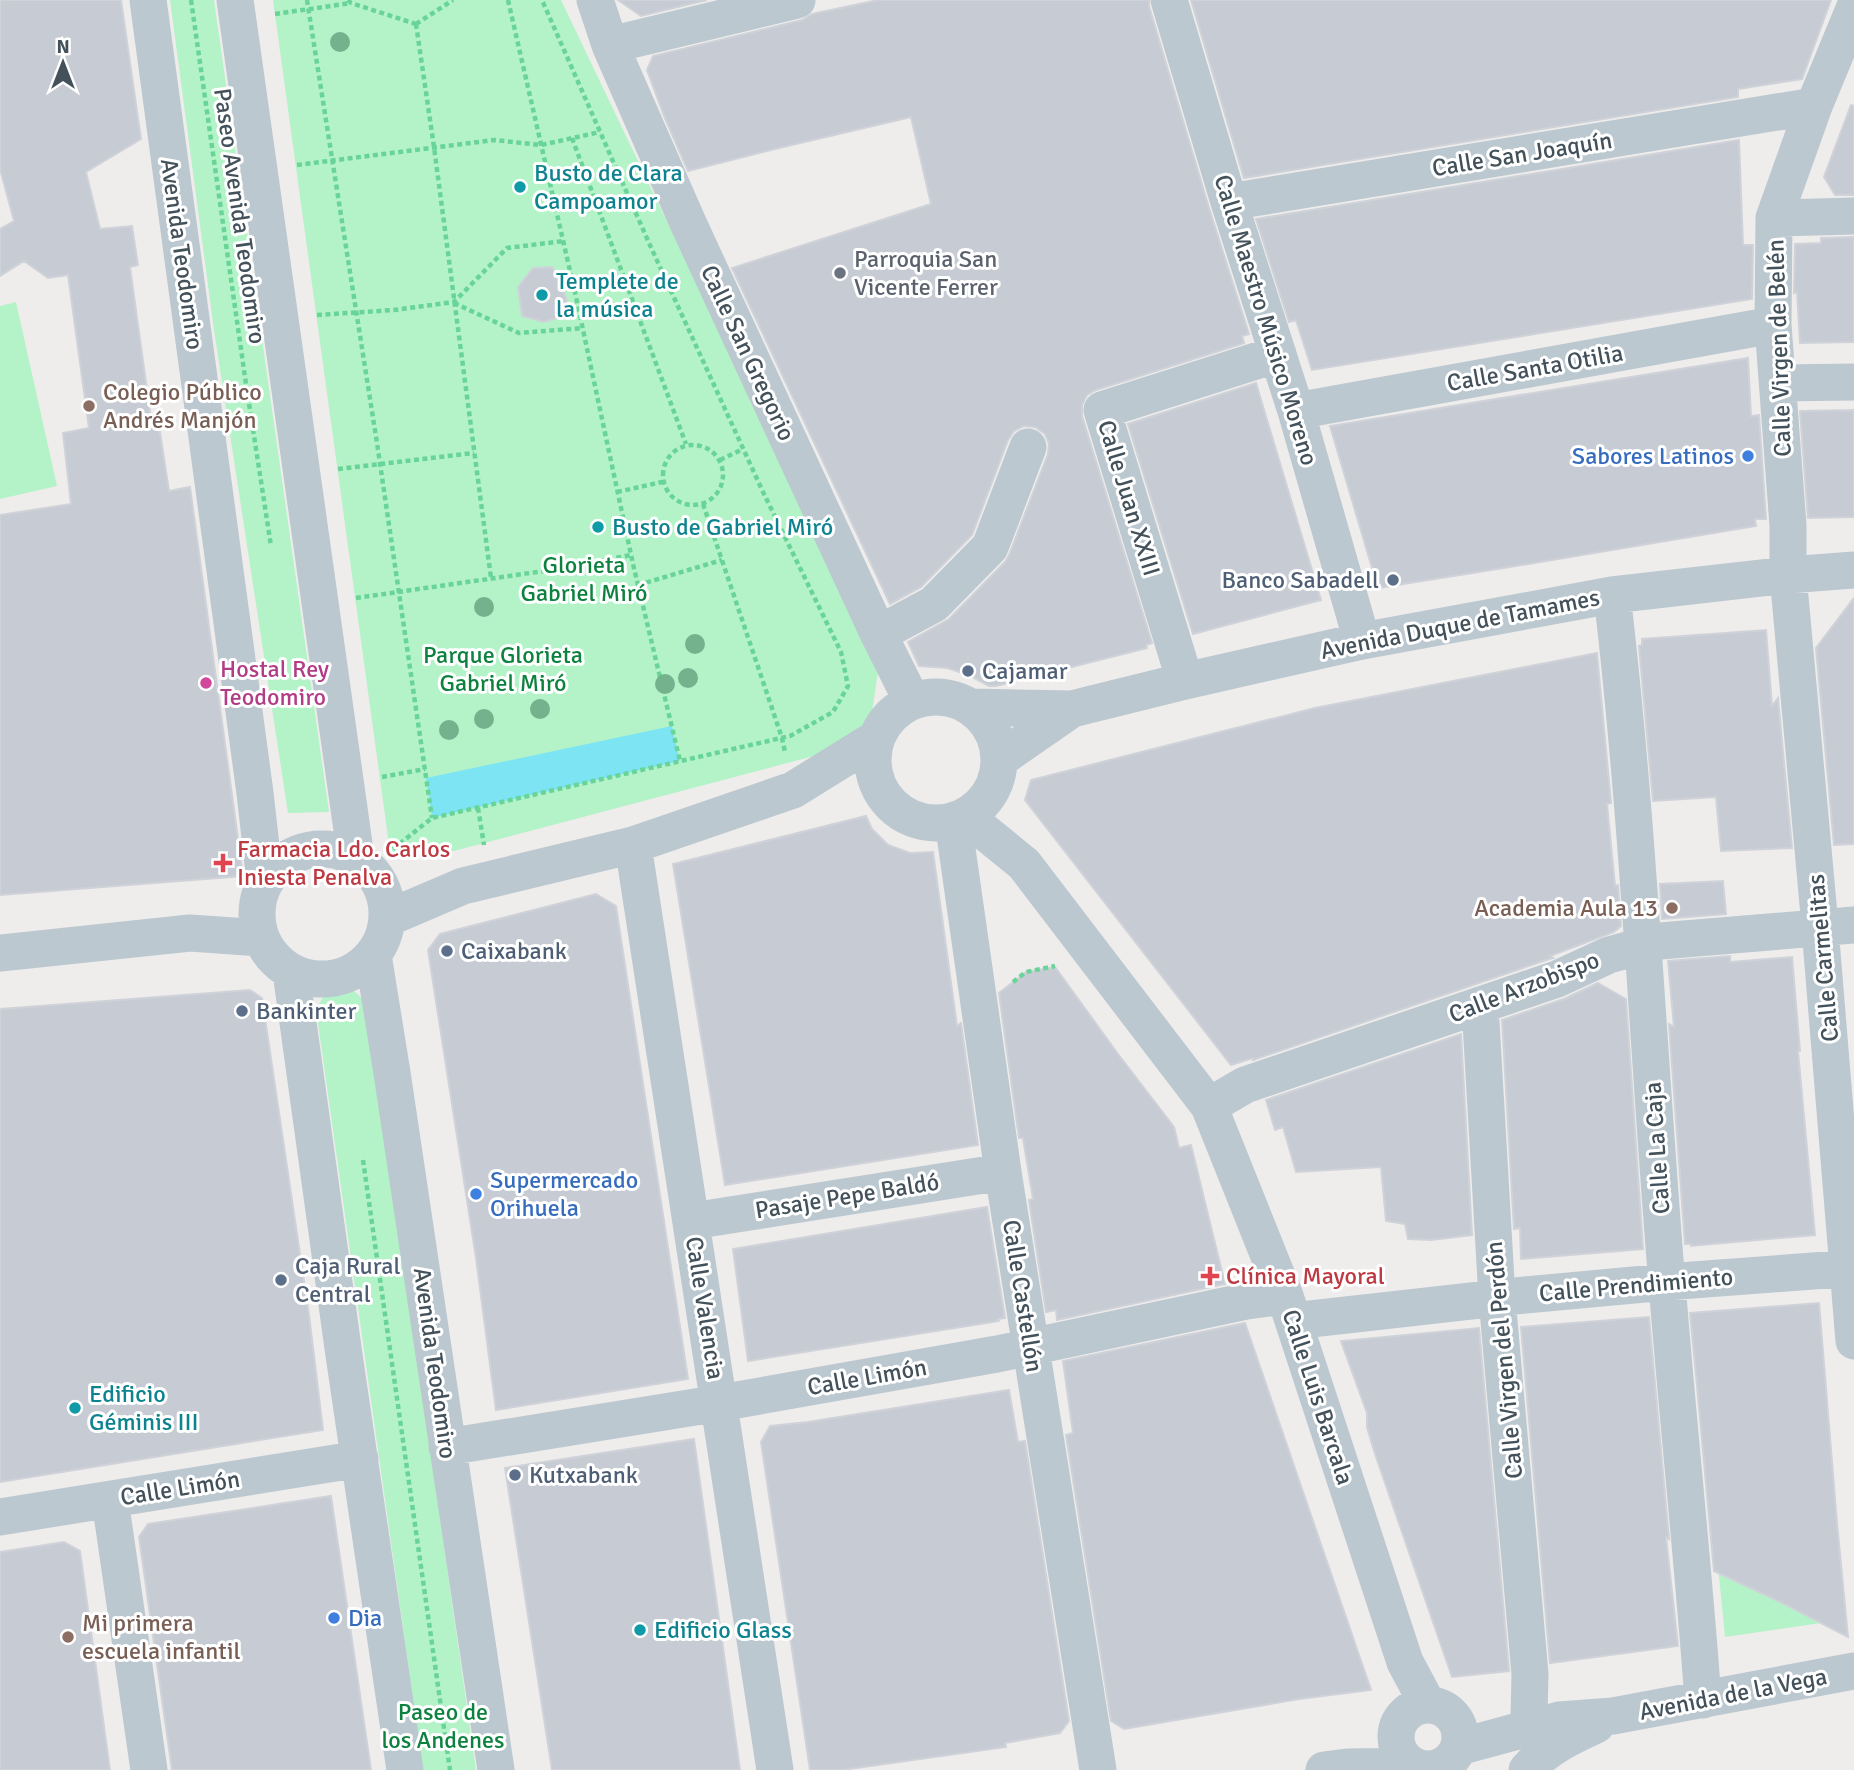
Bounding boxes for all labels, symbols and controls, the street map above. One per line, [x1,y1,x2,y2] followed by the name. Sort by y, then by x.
[28,28,98,98] north arrow
[56,35,70,59] text: N
[207,86,273,346] street label: Paseo Avenida Teodomiro
[1430,125,1614,183] street label: Calle San Joaquín
[154,157,210,351] street label: Avenida Teodomiro
[534,158,683,216] place label: Busto de Clara Campoamor
[1207,171,1325,469] street label: Calle Maestro Músico Moreno
[512,179,528,195] marker: Busto de Clara Campoamor
[1760,239,1798,457] street label: Calle Virgen de Belén
[854,244,998,302] place label: Parroquia San Vicente Ferrer
[694,260,802,446] street label: Calle San Gregorio
[832,265,848,281] marker: Parroquia San Vicente Ferrer
[556,266,679,324] place label: Templete de la música
[534,287,550,303] marker: Templete de la música
[1445,338,1625,398] street label: Calle Santa Otilia
[103,377,262,435] place label: Colegio Público Andrés Manjón
[81,398,97,414] marker: Colegio Público Andrés Manjón
[1091,417,1167,579] street label: Calle Juan XXIII
[1572,441,1734,471] place label: Sabores Latinos
[1740,448,1756,464] marker: Sabores Latinos
[612,512,833,542] place label: Busto de Gabriel Miró
[590,519,606,535] marker: Busto de Gabriel Miró
[520,550,648,608] park label: Glorieta Gabriel Miró
[1221,565,1379,595] place label: Banco Sabadell
[1385,572,1401,588] marker: Banco Sabadell
[1318,582,1602,666] street label: Avenida Duque de Tamames
[423,640,583,698] park label: Parque Glorieta Gabriel Miró
[220,654,329,712] place label: Hostal Rey Teodomiro
[982,656,1068,686] place label: Cajamar
[960,663,976,679] marker: Cajamar
[198,675,214,691] marker: Hostal Rey Teodomiro
[237,834,450,892] place label: Farmacia Ldo. Carlos Iniesta Penalva
[215,855,231,871] marker: Farmacia Ldo. Carlos Iniesta Penalva
[1801,873,1845,1043] street label: Calle Carmelitas
[1474,893,1658,923] place label: Academia Aula 13
[1664,900,1680,916] marker: Academia Aula 13
[461,936,567,966] place label: Caixabank
[439,943,455,959] marker: Caixabank
[1444,945,1604,1029] street label: Calle Arzobispo
[256,996,356,1026] place label: Bankinter
[234,1003,250,1019] marker: Bankinter
[1637,1081,1677,1215] street label: Calle La Caja
[490,1165,638,1223] place label: Supermercado Orihuela
[753,1167,941,1225] street label: Pasaje Pepe Baldó
[468,1186,484,1202] marker: Supermercado Orihuela
[996,1218,1050,1374] street label: Calle Castellón
[679,1234,731,1382] street label: Calle Valencia
[1479,1240,1529,1480] street label: Calle Virgen del Perdón
[295,1251,401,1309] place label: Caja Rural Central
[1226,1261,1385,1291] place label: Clínica Mayoral
[1538,1262,1734,1308] street label: Calle Prendimiento
[407,1266,463,1460] street label: Avenida Teodomiro
[1200,1266,1220,1286] marker: Clínica Mayoral
[273,1272,289,1288] marker: Caja Rural Central
[1276,1306,1360,1488] street label: Calle Luis Barcala
[805,1352,929,1402] street label: Calle Limón
[89,1379,199,1437] place label: Edificio Géminis III
[67,1400,83,1416] marker: Edificio Géminis III
[529,1460,638,1490] place label: Kutxabank
[118,1464,242,1512] street label: Calle Limón
[507,1467,523,1483] marker: Kutxabank
[348,1603,382,1633] place label: Dia
[82,1608,240,1666] place label: Mi primera escuela infantil
[326,1610,342,1626] marker: Dia
[654,1615,792,1645] place label: Edificio Glass
[632,1622,648,1638] marker: Edificio Glass
[60,1629,76,1645] marker: Mi primera escuela infantil
[1637,1661,1829,1727] street label: Avenida de la Vega
[381,1697,505,1755] park label: Paseo de los Andenes

